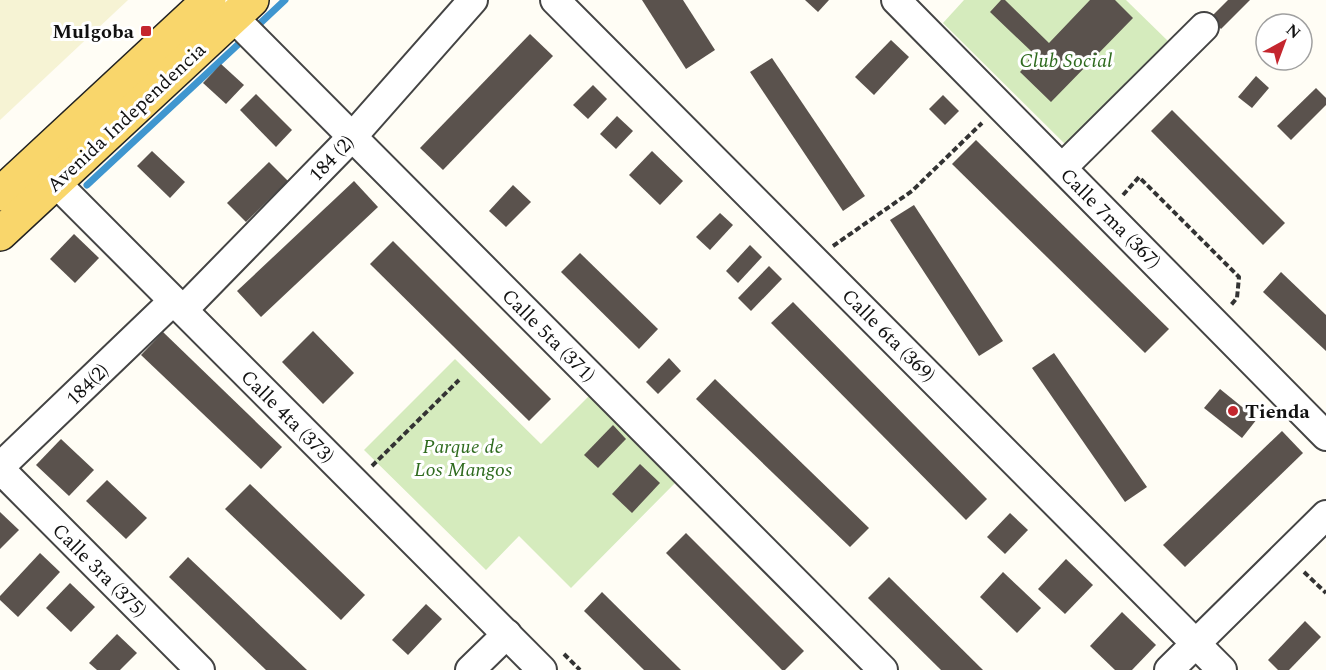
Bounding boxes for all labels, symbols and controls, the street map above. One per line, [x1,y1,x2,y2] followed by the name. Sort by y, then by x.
[1254,12,1314,72] north arrow
[52,17,135,47] place label: Mulgoba
[1280,18,1306,45] text: N
[139,24,153,38] marker: Mulgoba
[40,36,213,200] street label: Avenida Independencia
[1020,46,1112,76] park label: Club Social
[302,128,362,189] street label: 184 (2)
[1053,161,1168,276] street label: Calle 7ma (367)
[494,282,602,390] street label: Calle 5ta (371)
[834,282,942,390] street label: Calle 6ta (369)
[59,357,116,413] street label: 184(2)
[233,363,341,471] street label: Calle 4ta (373)
[1245,397,1311,427] place label: Tienda
[1226,404,1240,418] marker: Tienda
[414,432,512,485] park label: Parque de Los Mangos
[45,516,154,625] street label: Calle 3ra (375)

